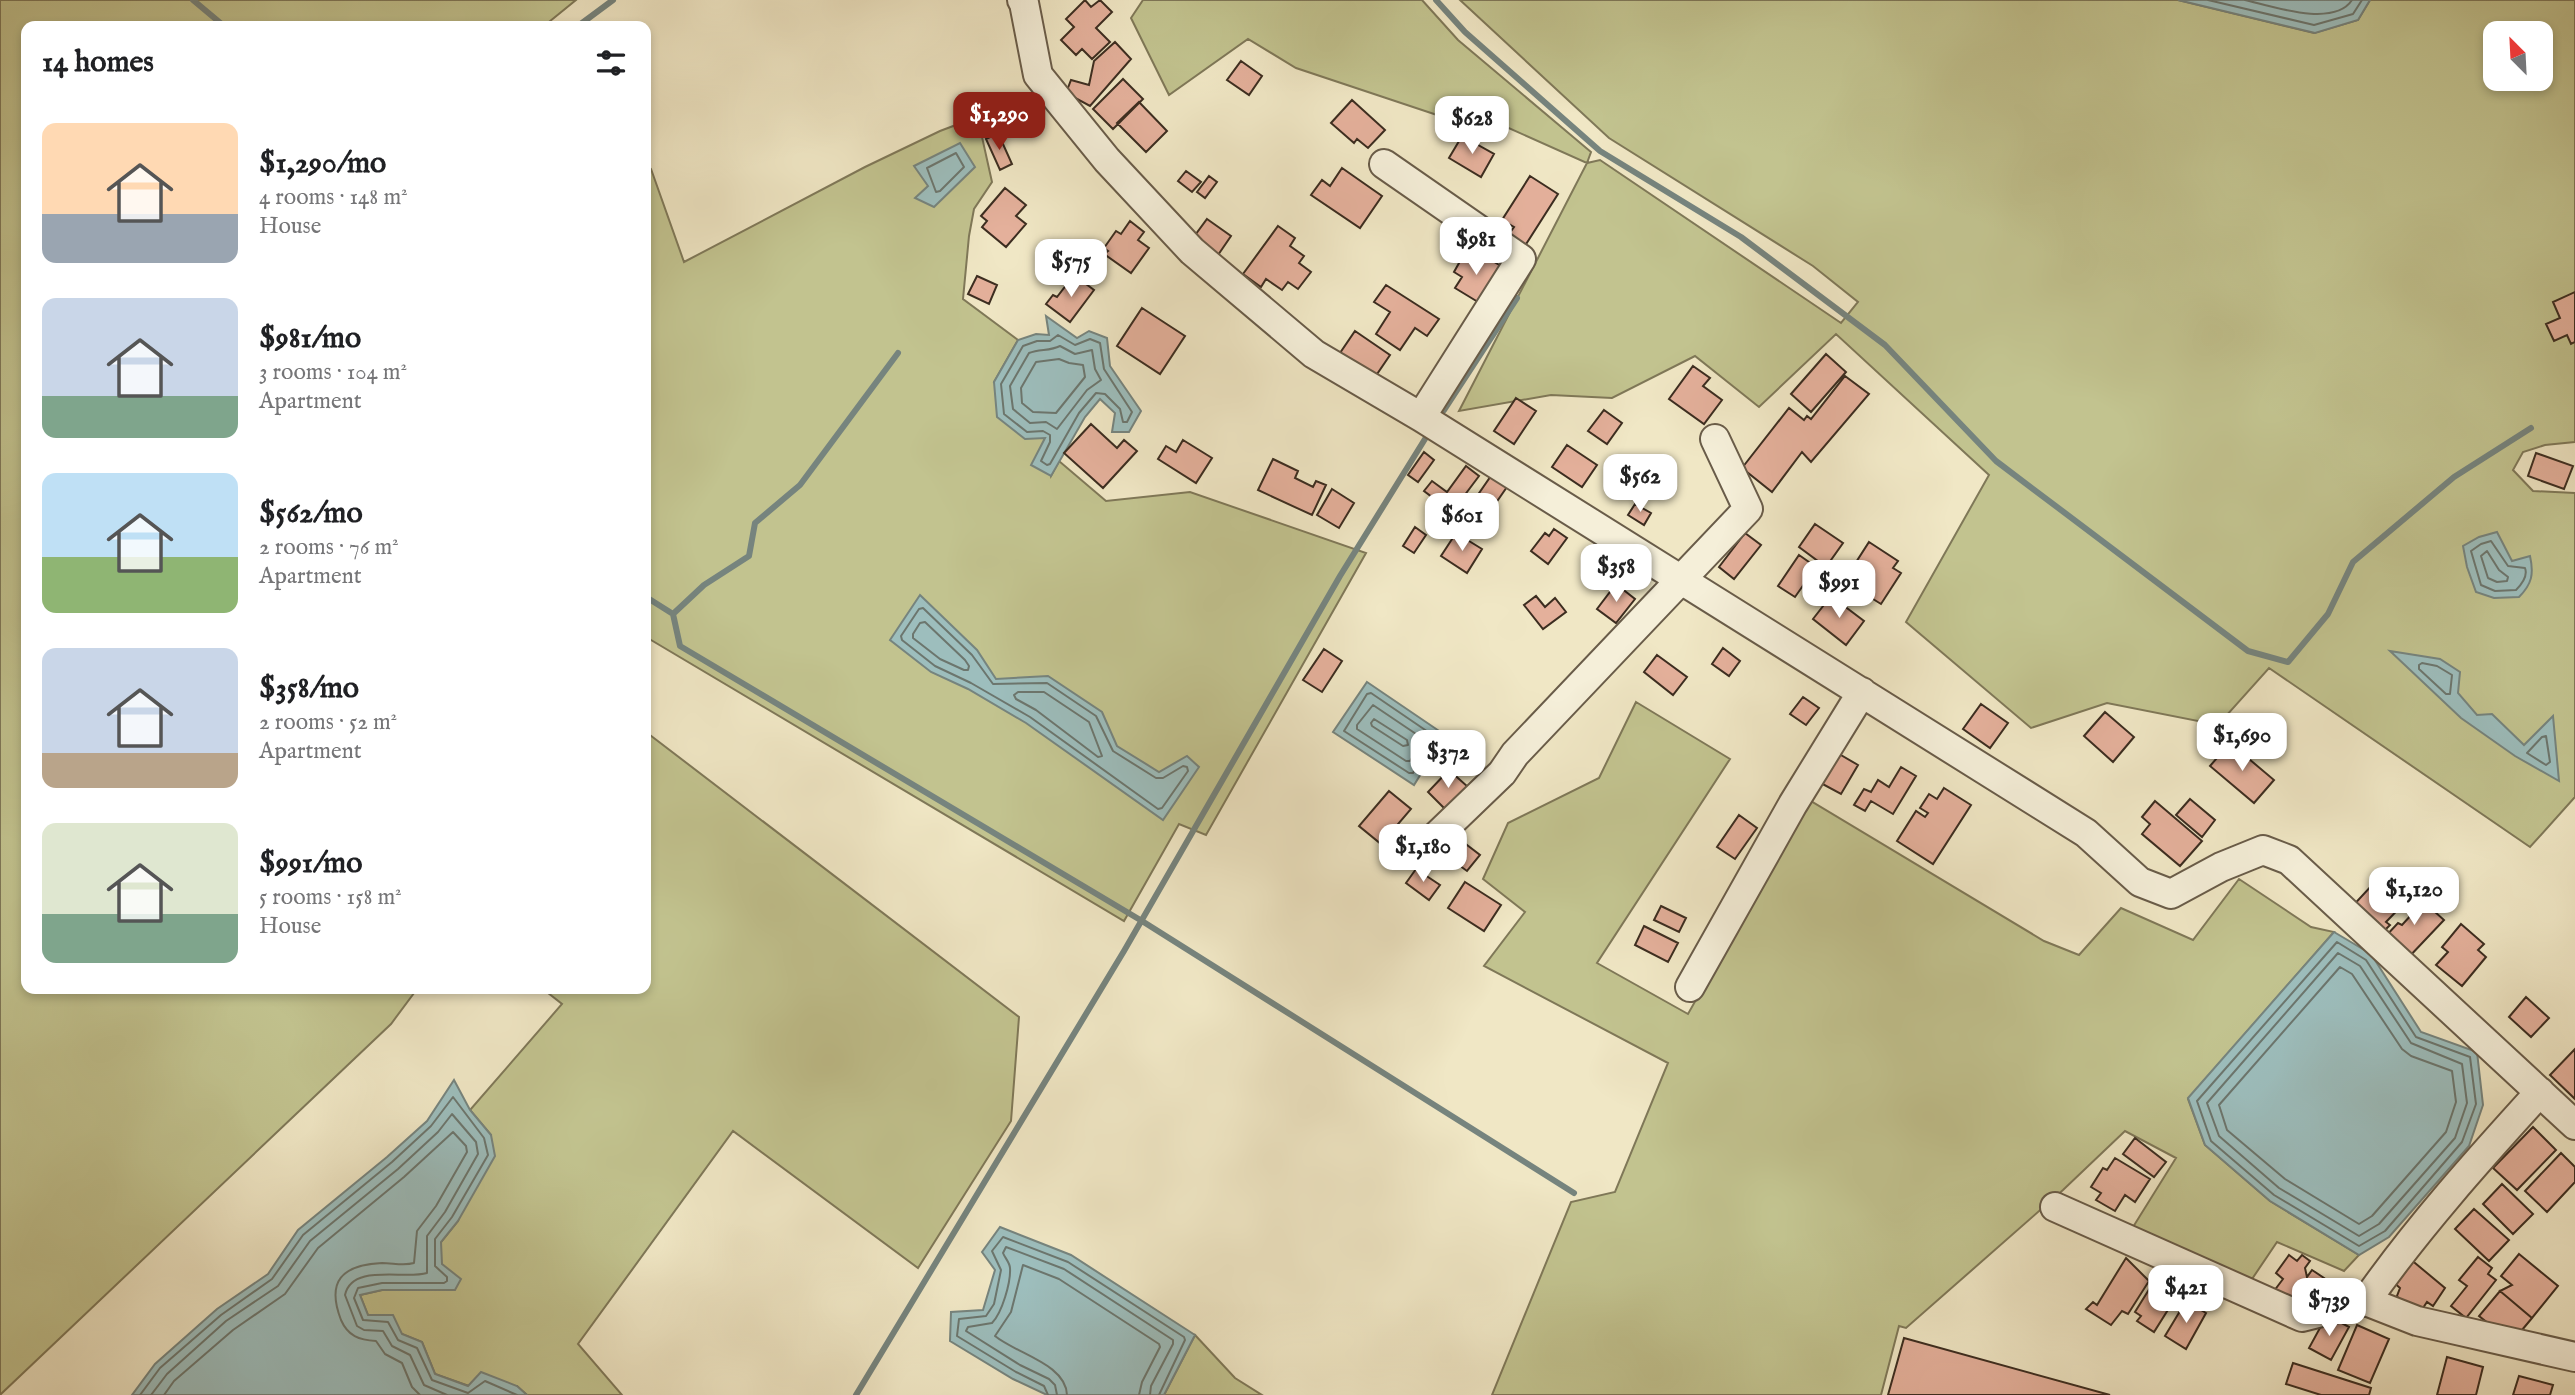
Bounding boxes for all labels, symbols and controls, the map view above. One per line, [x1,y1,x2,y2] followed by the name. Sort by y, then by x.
[2483,21,2553,91] north arrow
[2483,21,2553,91] map controls
[42,44,154,82] text: 14 homes
[592,44,630,82] icon: filters
[942,92,1056,152] pin: $1,290
[1431,96,1513,156] pin: $628
[969,100,1029,129] text: $1,290
[1451,104,1493,133] text: $628
[259,145,386,183] text: $1,290/mo
[98,151,182,235] icon: home
[259,183,408,212] text: 4 rooms · 148 m²
[259,212,321,241] text: House
[1435,218,1517,277] pin: $981
[1456,225,1496,254] text: $981
[1030,240,1112,299] pin: $575
[1051,247,1091,276] text: $575
[259,320,361,358] text: $981/mo
[98,326,182,410] icon: home
[259,358,407,387] text: 3 rooms · 104 m²
[259,387,362,416] text: Apartment
[1599,454,1681,514] pin: $562
[1619,462,1661,491] text: $562
[1421,494,1503,553] pin: $601
[259,495,363,533] text: $562/mo
[98,501,182,585] icon: home
[1441,501,1483,530] text: $601
[259,533,399,562] text: 2 rooms · 76 m²
[1575,544,1657,604] pin: $358
[1597,552,1635,581] text: $358
[1798,560,1880,620] pin: $991
[259,562,362,591] text: Apartment
[1818,568,1860,597] text: $991
[259,670,359,708] text: $358/mo
[98,676,182,760] icon: home
[259,708,397,737] text: 2 rooms · 52 m²
[2185,714,2299,773] pin: $1,690
[2213,721,2271,750] text: $1,690
[1407,730,1489,790] pin: $372
[259,737,362,766] text: Apartment
[1427,738,1469,767] text: $372
[1366,824,1480,884] pin: $1,180
[1395,832,1451,861] text: $1,180
[259,845,362,883] text: $991/mo
[98,851,182,935] icon: home
[2357,867,2471,927] pin: $1,120
[2385,875,2443,904] text: $1,120
[259,883,402,912] text: 5 rooms · 158 m²
[259,912,321,941] text: House
[2145,1266,2227,1325] pin: $421
[2164,1273,2208,1302] text: $421
[2288,1278,2370,1338] pin: $739
[2308,1286,2350,1315] text: $739

